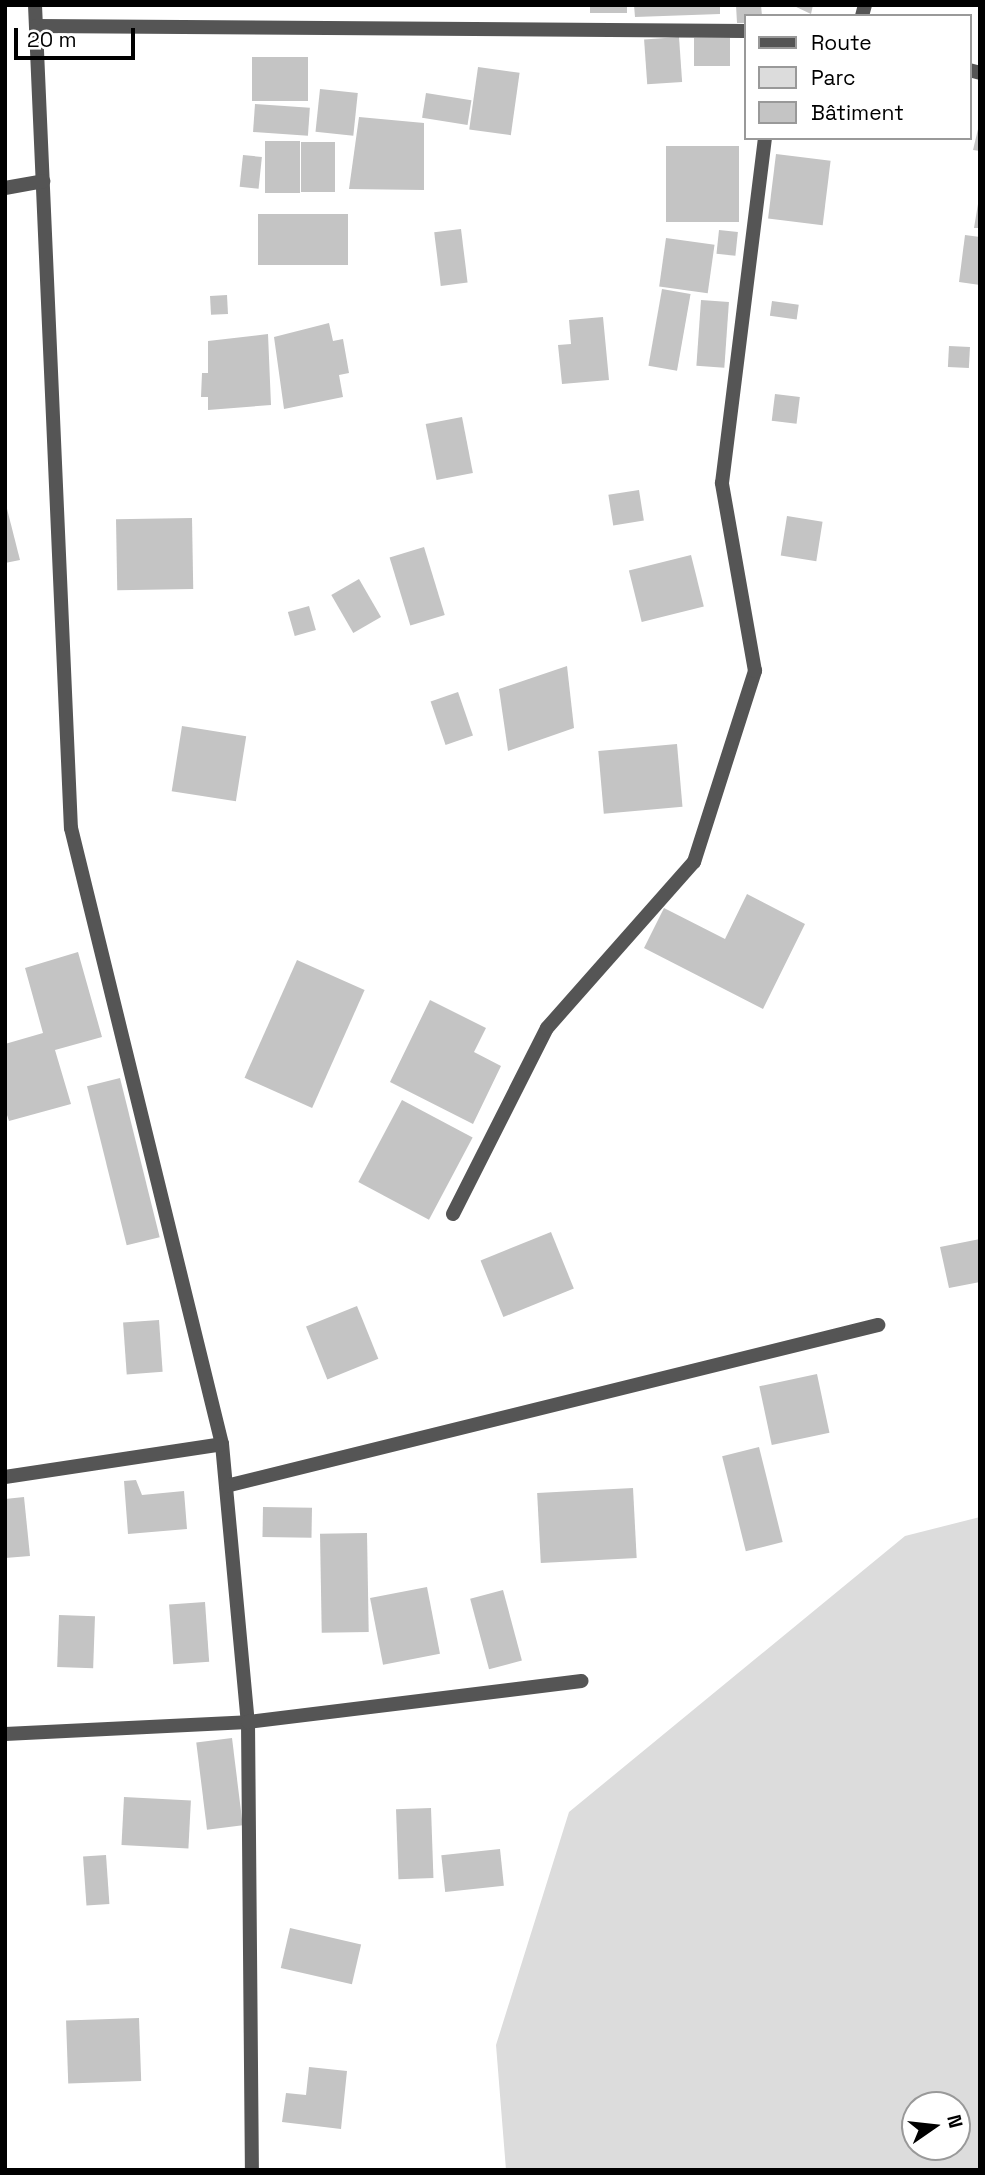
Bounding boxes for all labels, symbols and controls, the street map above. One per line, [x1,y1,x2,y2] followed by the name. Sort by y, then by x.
[18,14,138,58] scale bar
[744,14,971,140] legend
[27,26,77,53] text: 20 m
[811,29,872,56] text: Route
[811,64,856,91] text: Parc
[811,99,904,126] text: Bâtiment
[901,2091,971,2161] north arrow
[941,2112,969,2130] text: N

